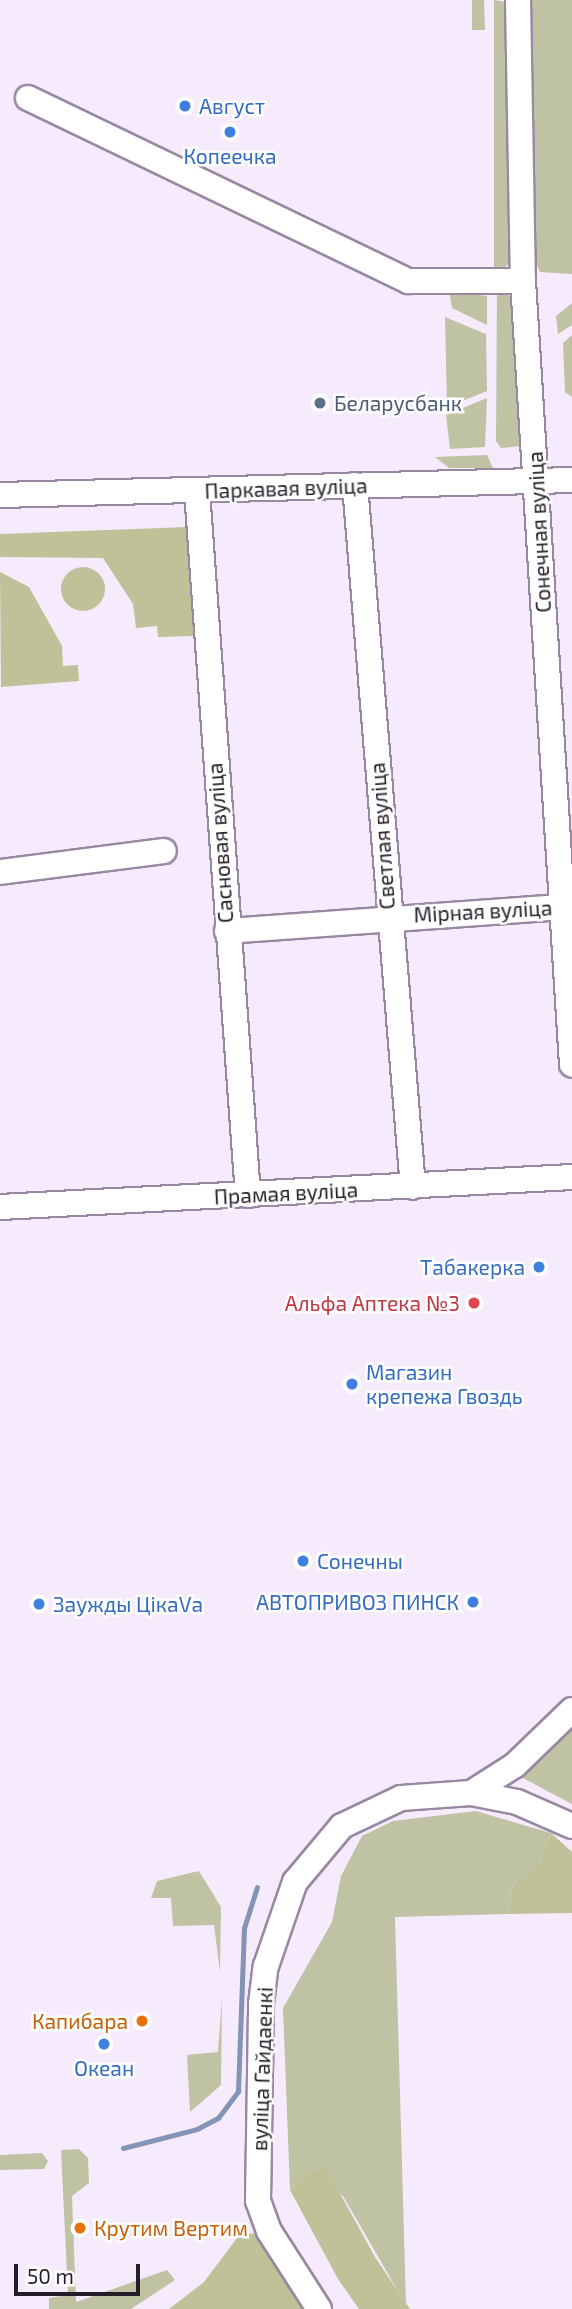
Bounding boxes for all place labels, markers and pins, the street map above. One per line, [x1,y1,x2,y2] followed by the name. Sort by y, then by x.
[199,93,265,119] place label: Август
[177,98,193,114] marker: Август
[222,124,238,140] marker: Копеечка
[183,143,277,169] place label: Копеечка
[334,390,462,416] place label: Беларусбанк
[312,395,328,411] marker: Беларусбанк
[420,1254,525,1280] place label: Табакерка
[531,1259,547,1275] marker: Табакерка
[285,1290,460,1316] place label: Альфа Аптека №3
[466,1295,482,1311] marker: Альфа Аптека №3
[366,1359,523,1409] place label: Магазин крепежа Гвоздь
[344,1376,360,1392] marker: Магазин крепежа Гвоздь
[317,1548,403,1574] place label: Сонечны
[295,1553,311,1569] marker: Сонечны
[256,1589,459,1615] place label: АВТОПРИВОЗ ПИНСК
[53,1591,203,1617] place label: Заужды ЦікаVа
[465,1594,481,1610] marker: АВТОПРИВОЗ ПИНСК
[31,1596,47,1612] marker: Заужды ЦікаVа
[32,2008,128,2034] place label: Капибара
[134,2013,150,2029] marker: Капибара
[96,2036,112,2052] marker: Океан
[74,2055,134,2081] place label: Океан
[94,2215,248,2241] place label: Крутим Вертим
[72,2220,88,2236] marker: Крутим Вертим

